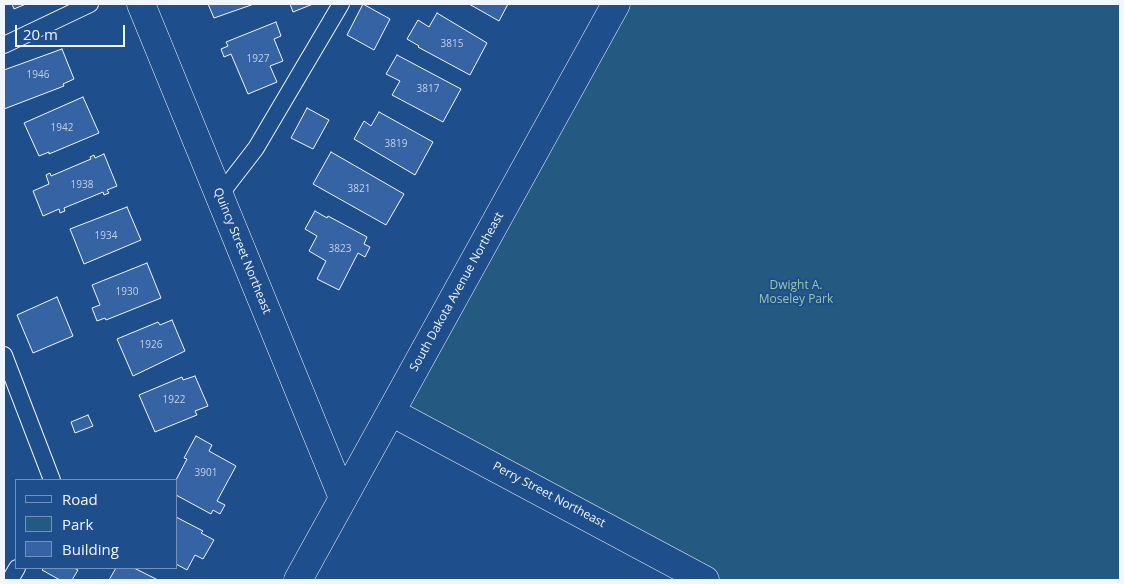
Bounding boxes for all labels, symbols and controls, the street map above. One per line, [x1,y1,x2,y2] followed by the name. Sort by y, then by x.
[18,15,128,47] scale bar
[23,24,58,44] text: 20 m
[441,38,463,50] house number: 3815
[247,53,269,65] house number: 1927
[27,69,49,81] house number: 1946
[417,83,439,95] house number: 3817
[51,122,73,134] house number: 1942
[385,138,407,150] house number: 3819
[71,179,93,191] house number: 1938
[348,183,370,195] house number: 3821
[210,186,274,316] street label: Quincy Street Northeast
[407,210,507,374] street label: South Dakota Avenue Northeast
[95,230,117,242] house number: 1934
[329,243,351,255] house number: 3823
[759,279,833,307] park label: Dwight A. Moseley Park
[116,286,138,298] house number: 1930
[140,339,162,351] house number: 1926
[163,394,185,406] house number: 1922
[490,459,608,531] street label: Perry Street Northeast
[195,467,217,479] house number: 3901
[15,479,178,569] legend
[62,489,98,509] text: Road
[62,514,93,534] text: Park
[62,539,119,559] text: Building

